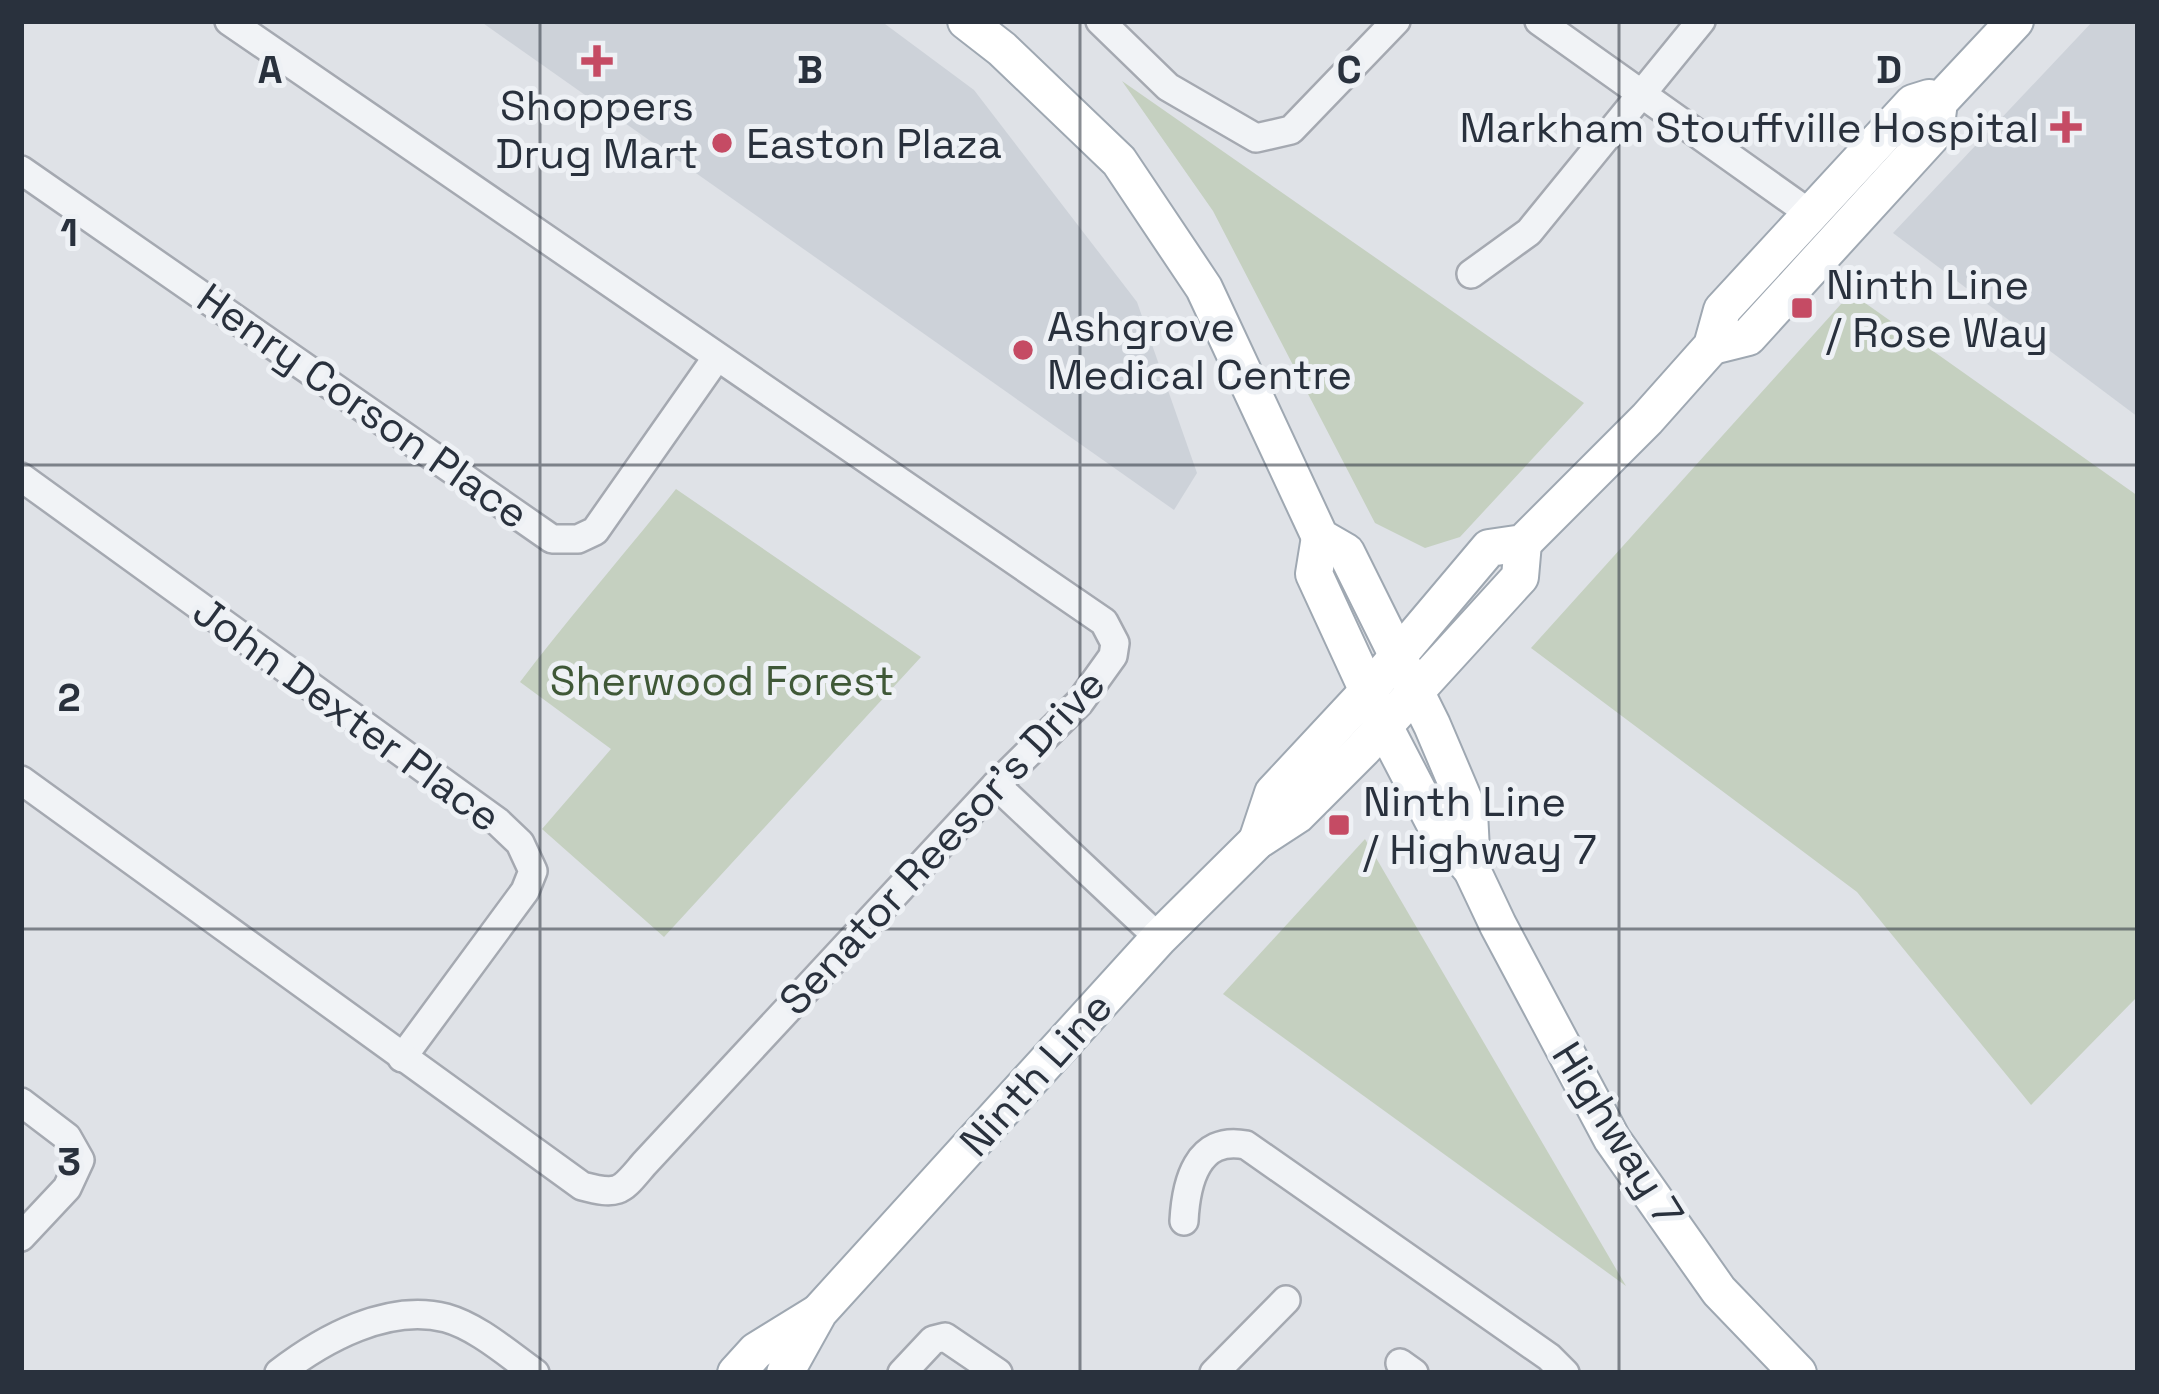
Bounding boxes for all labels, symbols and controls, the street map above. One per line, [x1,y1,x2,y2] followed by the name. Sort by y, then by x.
[258,45,283,94] text: A
[797,45,823,94] text: B
[1336,45,1362,94] text: C
[1876,45,1902,94] text: D
[584,48,610,74] marker: Shoppers Drug Mart
[496,79,698,180] place label: Shoppers Drug Mart
[1460,101,2039,154] place label: Markham Stouffville Hospital
[2050,111,2082,143] marker: Markham Stouffville Hospital
[746,117,1002,170] place label: Easton Plaza
[709,130,735,156] marker: Easton Plaza
[60,208,78,257] text: 1
[1826,258,2048,359] place label: Ninth Line / Rose Way
[187,272,539,540] street label: Henry Corson Place
[1789,295,1815,321] marker: Ninth Line / Rose Way
[1047,300,1352,401] place label: Ashgrove Medical Centre
[1010,337,1036,363] marker: Ashgrove Medical Centre
[183,585,511,843] street label: John Dexter Place
[550,654,894,707] park label: Sherwood Forest
[768,658,1116,1026] street label: Senator Reesor's Drive
[57,673,81,722] text: 2
[1363,775,1597,876] place label: Ninth Line / Highway 7
[1326,812,1352,838] marker: Ninth Line / Highway 7
[948,981,1124,1167] street label: Ninth Line
[1541,1032,1695,1236] street label: Highway 7
[57,1137,81,1186] text: 3

